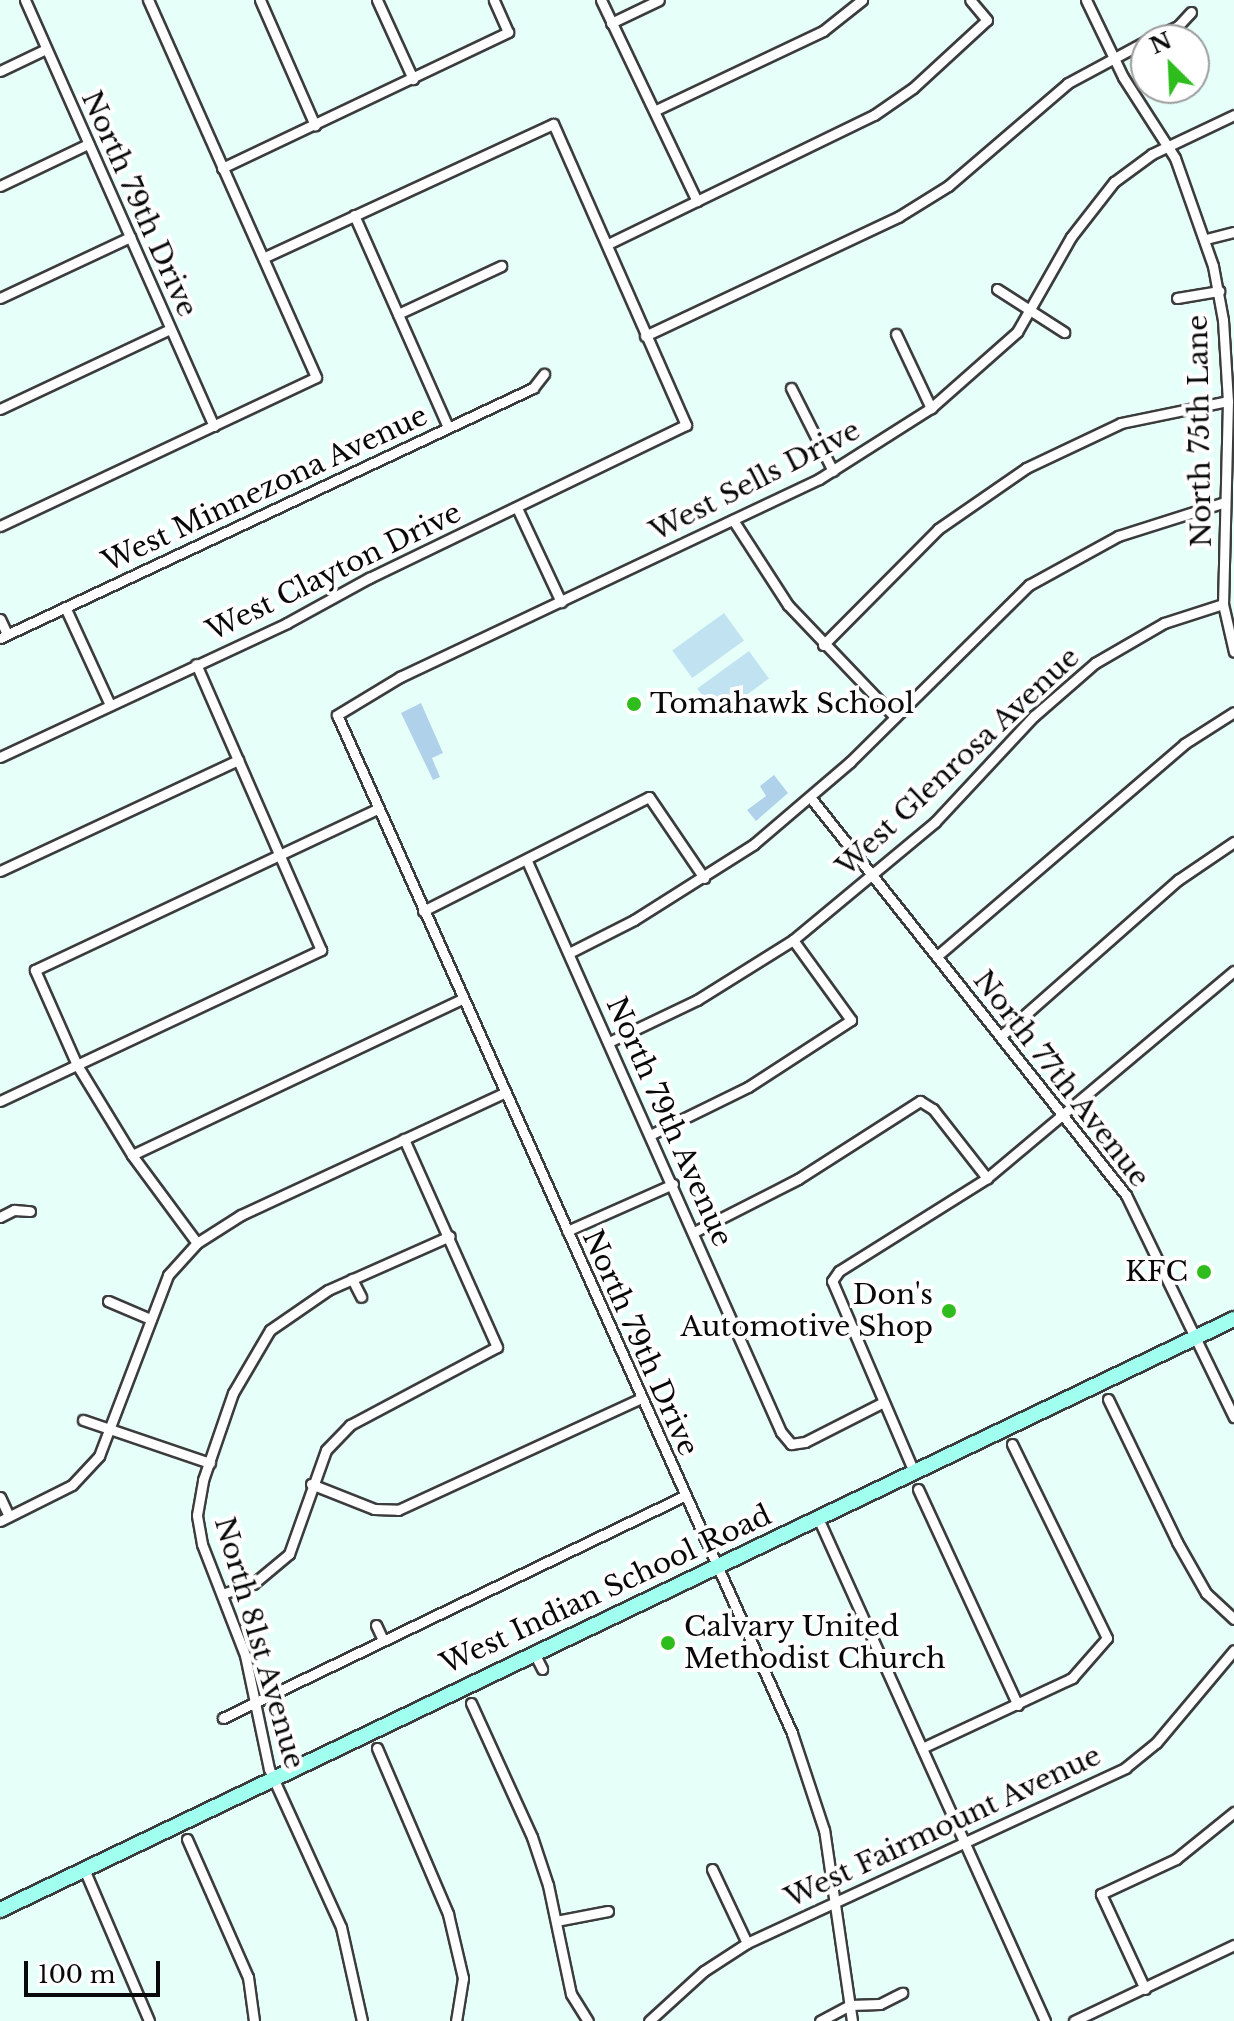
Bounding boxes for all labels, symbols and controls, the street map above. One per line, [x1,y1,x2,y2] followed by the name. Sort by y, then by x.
[1130,24,1210,104] north arrow
[1146,27,1176,60] text: N
[74,86,204,322] street label: North 79th Drive
[1181,314,1219,548] street label: North 75th Lane
[96,399,434,579] street label: West Minnezona Avenue
[644,414,866,548] street label: West Sells Drive
[201,496,467,648] street label: West Clayton Drive
[829,640,1087,884] street label: West Glenrosa Avenue
[650,687,915,721] place label: Tomahawk School
[625,695,643,713] marker: Tomahawk School
[966,964,1156,1194] street label: North 77th Avenue
[599,992,739,1252] street label: North 79th Avenue
[575,1225,705,1461] street label: North 79th Drive
[1125,1255,1188,1289] place label: KFC
[1195,1263,1213,1281] marker: KFC
[681,1278,933,1344] place label: Don's Automotive Shop
[940,1302,958,1320] marker: Don's Automotive Shop
[435,1499,777,1681] street label: West Indian School Road
[207,1513,311,1773] street label: North 81st Avenue
[684,1610,946,1676] place label: Calvary United Methodist Church
[659,1634,677,1652] marker: Calvary United Methodist Church
[779,1739,1107,1915] street label: West Fairmount Avenue
[28,1945,164,1995] scale bar
[38,1960,116,1989] text: 100 m

